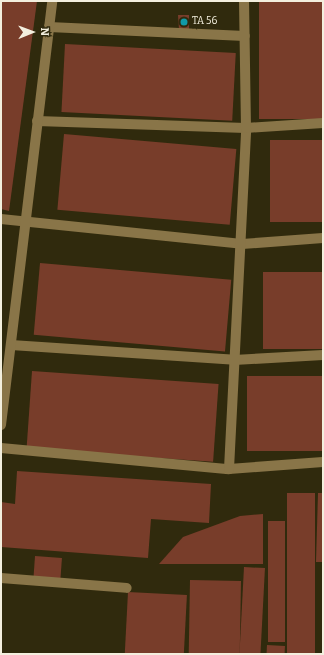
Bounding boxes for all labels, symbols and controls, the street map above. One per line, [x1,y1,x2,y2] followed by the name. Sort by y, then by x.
[12,12,52,52] north arrow
[192,16,217,28] place label: TA 56
[179,17,189,27] marker: TA 56
[38,27,51,36] text: N

